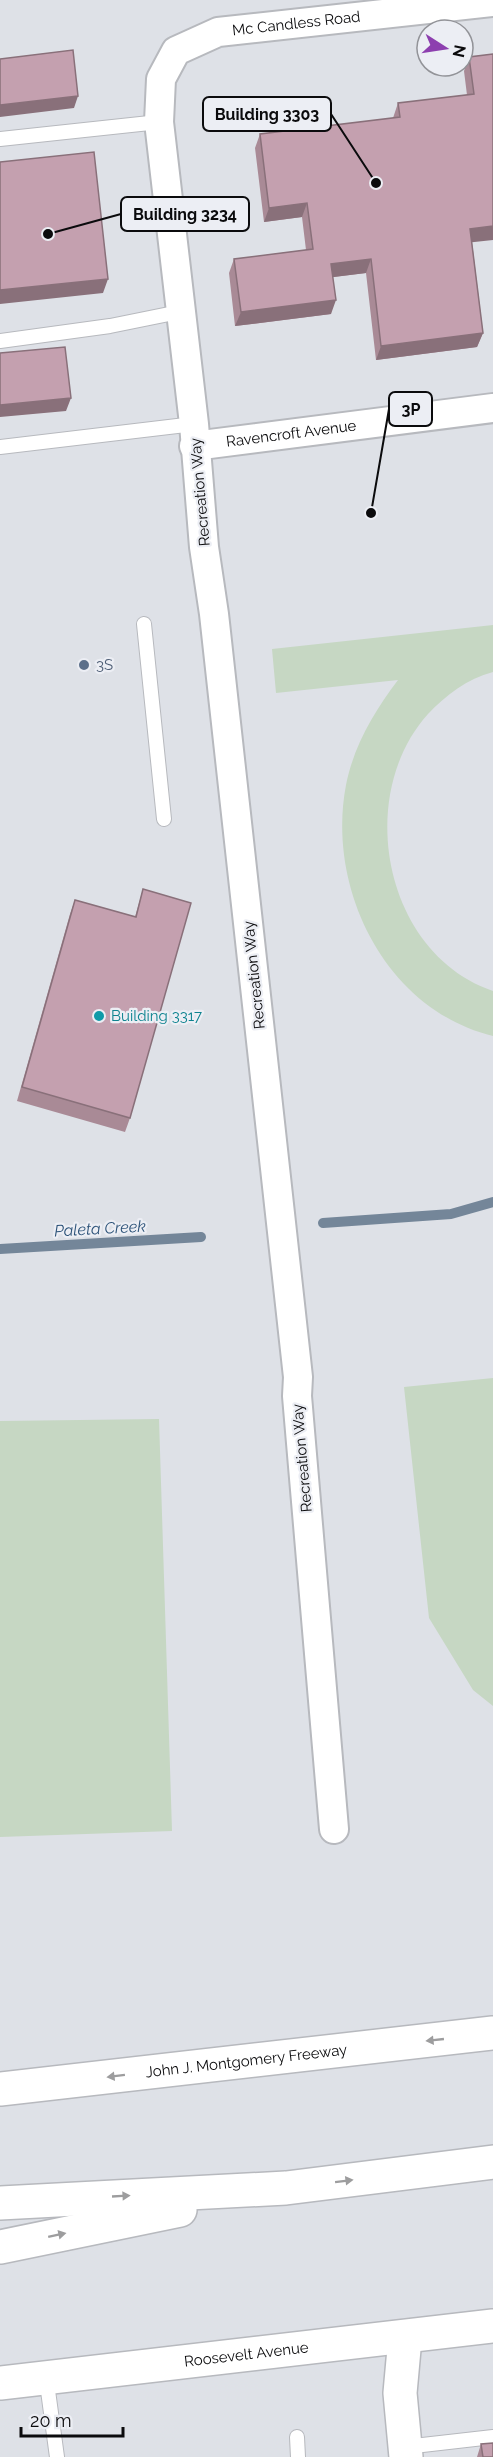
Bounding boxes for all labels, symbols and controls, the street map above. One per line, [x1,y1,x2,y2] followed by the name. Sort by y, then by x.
[231,8,361,39] street label: Mc Candless Road
[415,18,475,78] north arrow
[449,43,470,59] text: N
[203,97,331,131] callout: Building 3303
[215,105,319,124] text: Building 3303
[121,197,249,231] callout: Building 3234
[133,205,237,224] text: Building 3234
[389,392,432,426] callout: 3P
[402,400,420,419] text: 3P
[225,416,358,451] street label: Ravencroft Avenue
[186,437,214,547] street label: Recreation Way
[96,656,113,674] place label: 3S
[77,658,91,672] marker: 3S
[239,920,269,1030] street label: Recreation Way
[111,1007,202,1025] place label: Building 3317
[92,1009,106,1023] marker: Building 3317
[54,1217,147,1240] water label: Paleta Creek
[288,1403,316,1513] street label: Recreation Way
[425,2035,444,2045] one-way arrow
[145,2041,348,2081] street label: John J. Montgomery Freeway
[106,2071,125,2081] one-way arrow
[335,2176,354,2185] one-way arrow
[112,2192,131,2201] one-way arrow
[48,2230,67,2239] one-way arrow
[183,2338,310,2371] street label: Roosevelt Avenue
[21,2400,123,2438] scale bar
[30,2410,72,2431] text: 20 m

